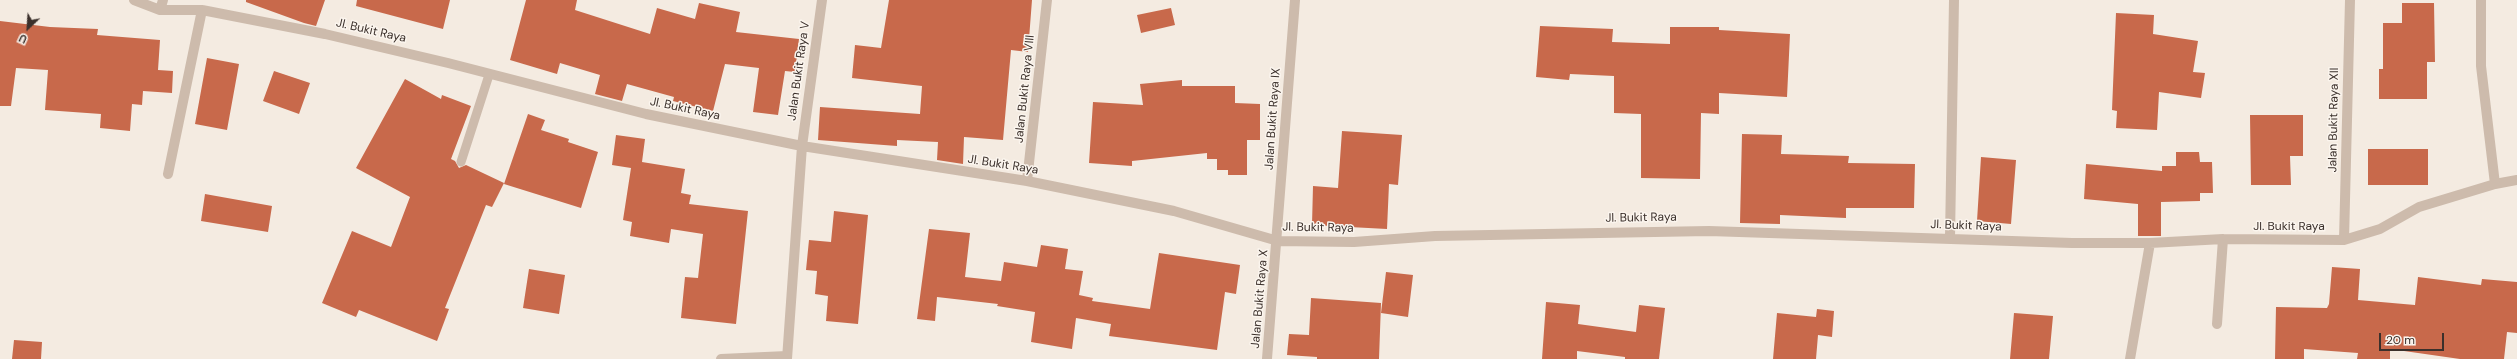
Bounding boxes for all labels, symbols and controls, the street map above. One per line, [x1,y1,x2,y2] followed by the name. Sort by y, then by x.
[8,8,48,48] north arrow
[335,16,407,46] street label: Jl. Bukit Raya
[785,20,813,122] street label: Jalan Bukit Raya V
[17,31,29,47] text: U
[1012,34,1038,144] street label: Jalan Bukit Raya VIII
[2326,67,2342,173] street label: Jalan Bukit Raya XII
[1262,68,1284,170] street label: Jalan Bukit Raya IX
[649,95,721,123] street label: Jl. Bukit Raya
[967,152,1039,178] street label: Jl. Bukit Raya
[1605,210,1677,226] street label: Jl. Bukit Raya
[1930,218,2002,234] street label: Jl. Bukit Raya
[1282,220,1354,236] street label: Jl. Bukit Raya
[2253,220,2325,234] street label: Jl. Bukit Raya
[1248,249,1272,349] street label: Jalan Bukit Raya X
[2381,325,2446,351] scale bar
[2386,332,2415,348] text: 20 m

